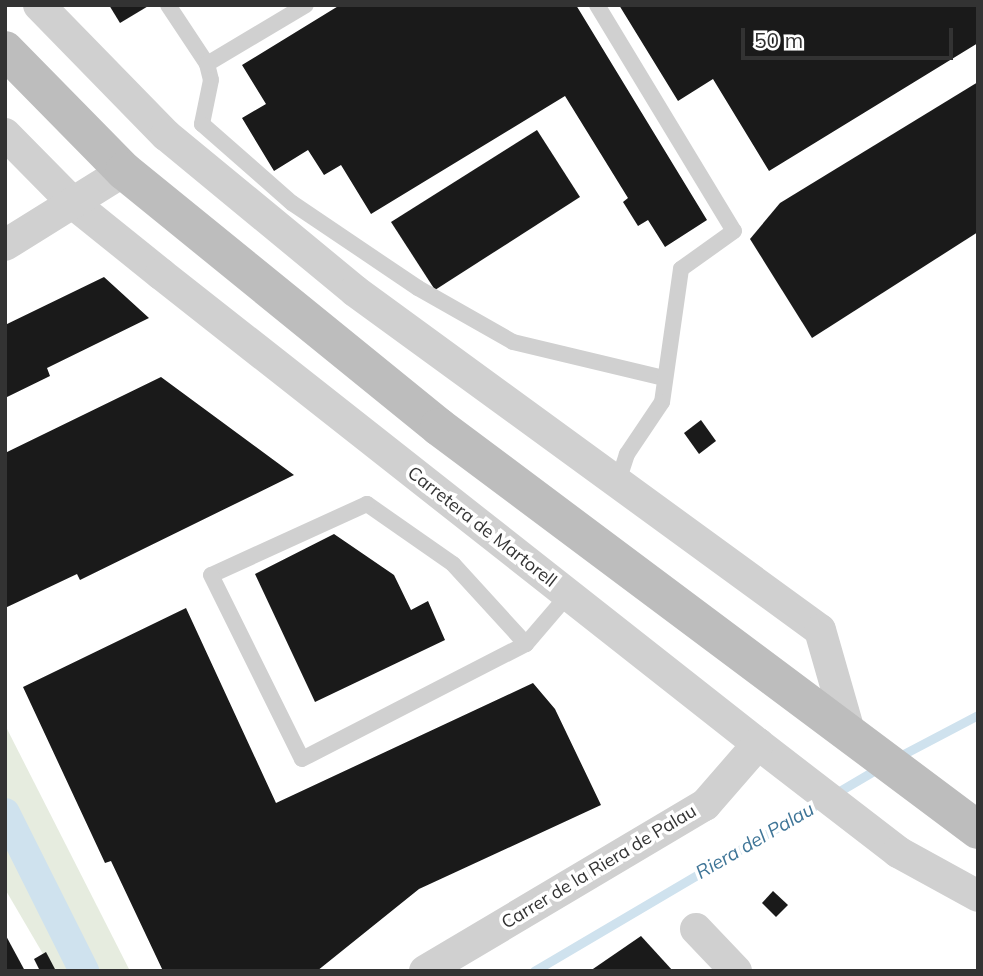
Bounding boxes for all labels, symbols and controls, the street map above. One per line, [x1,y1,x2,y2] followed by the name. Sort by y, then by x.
[745,14,957,58] scale bar
[754,27,803,53] text: 50 m
[403,462,561,592] street label: Carretera de Martorell
[692,798,818,884] water label: Riera del Palau
[498,800,700,934] street label: Carrer de la Riera de Palau

